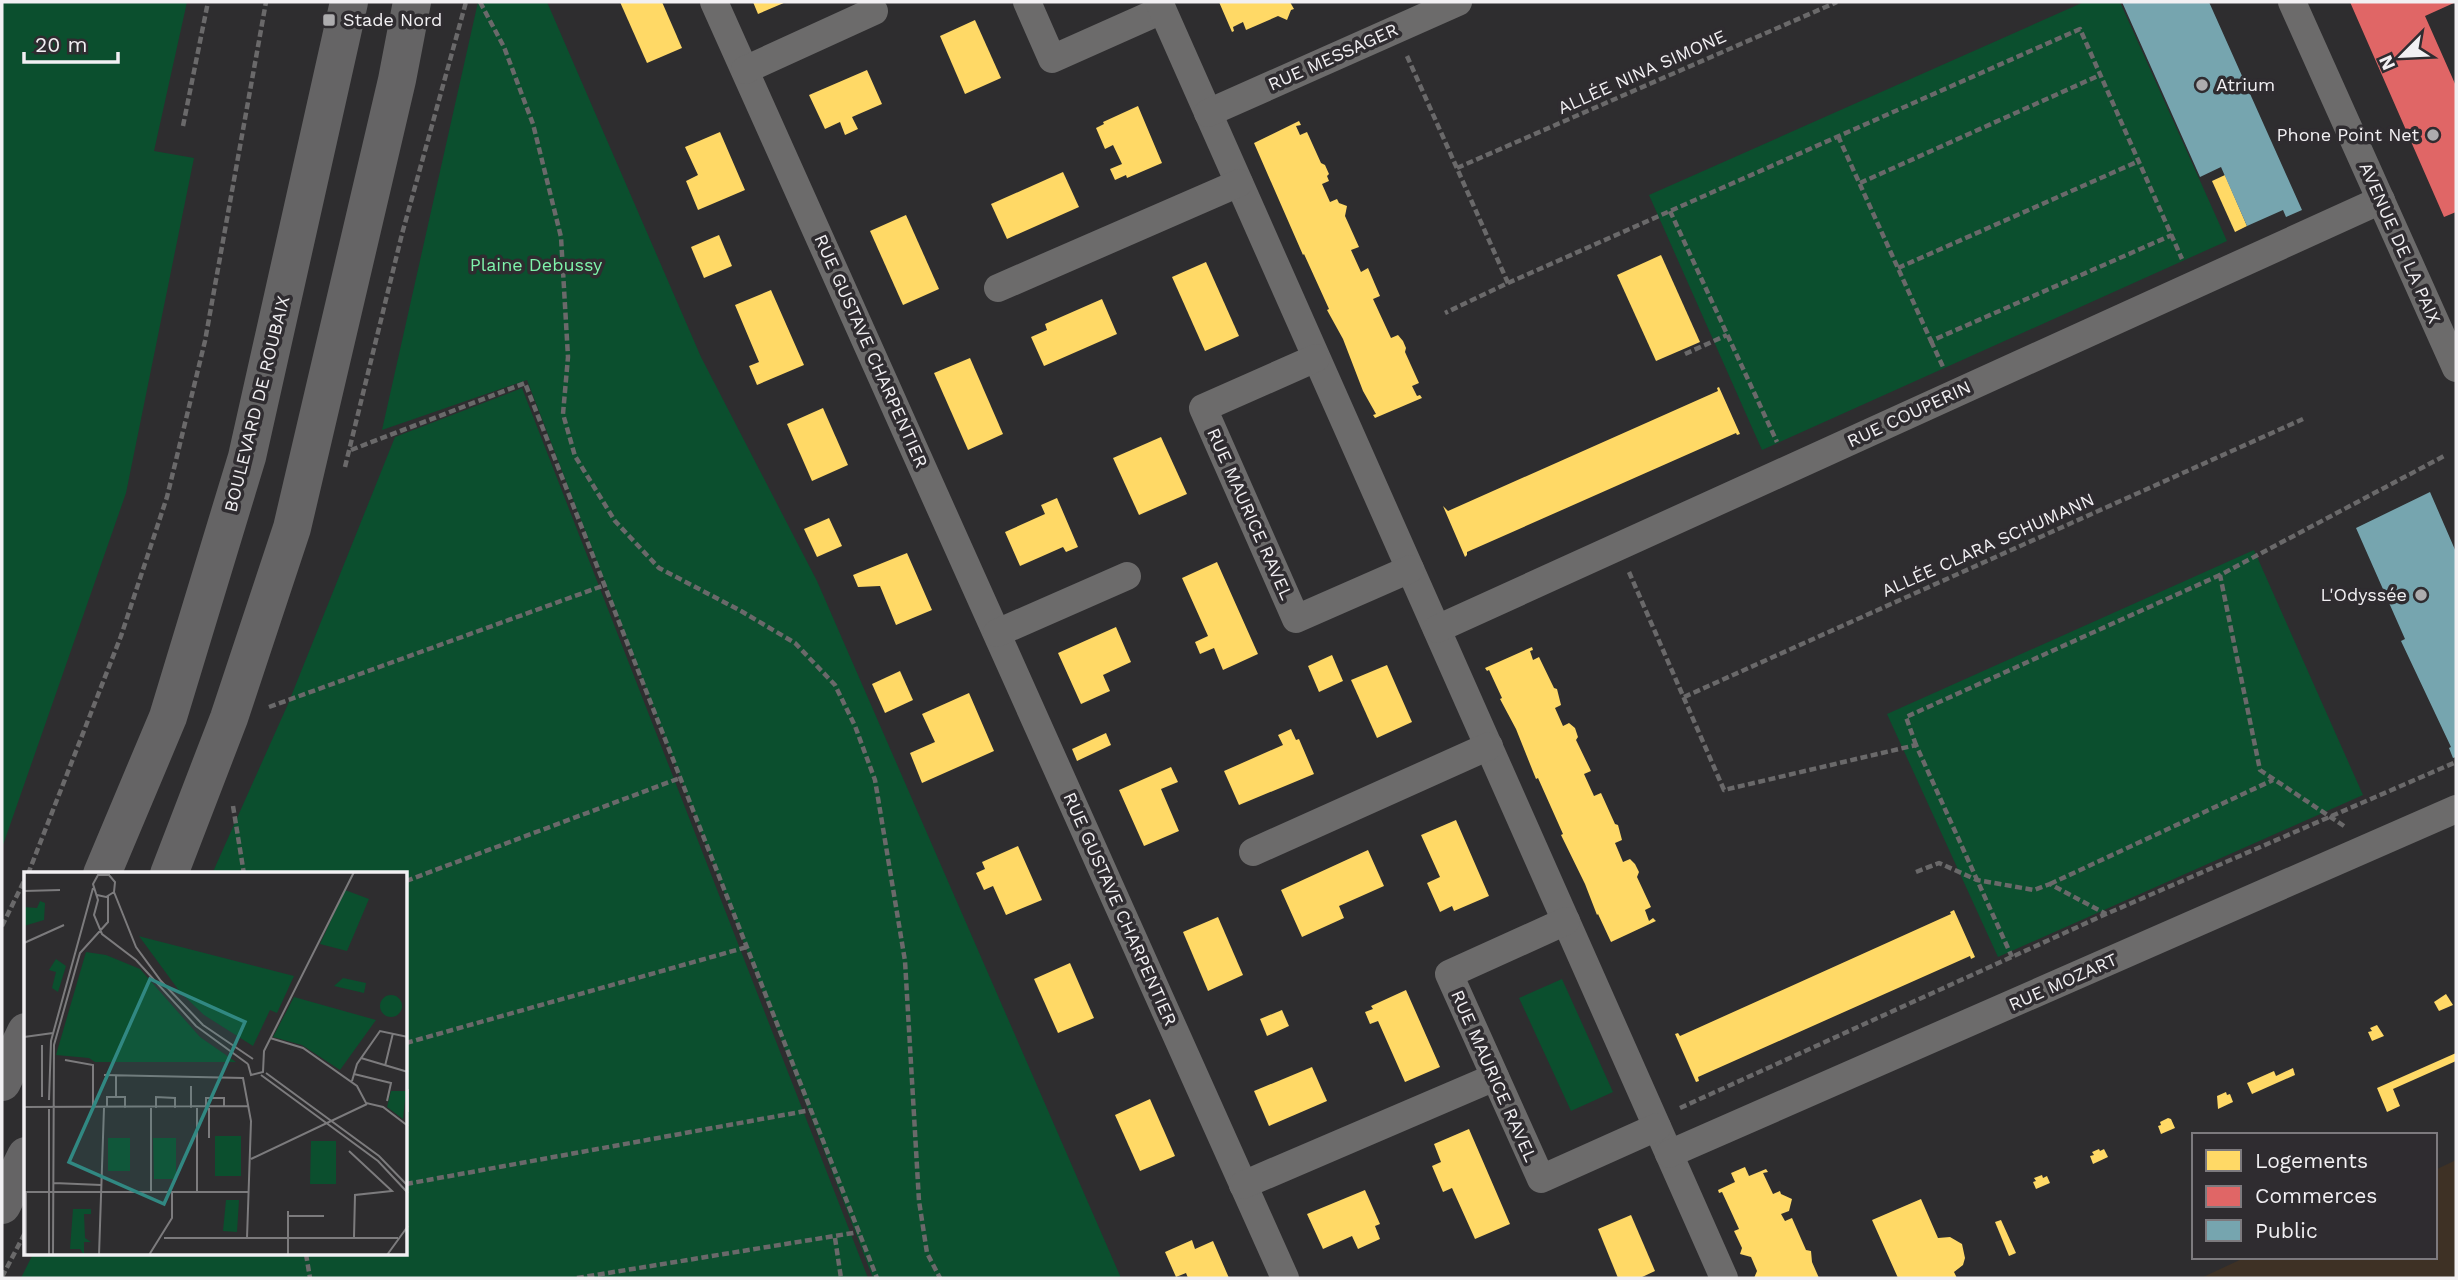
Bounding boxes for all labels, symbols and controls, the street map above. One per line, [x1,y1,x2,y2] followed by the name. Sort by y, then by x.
[343,9,442,30] place label: Stade Nord
[321,12,337,28] marker: Stade Nord
[1265,18,1401,95] street label: RUE MESSAGER
[24,21,119,65] scale bar
[2367,21,2437,91] north arrow
[1554,25,1729,118] street label: ALLÉE NINA SIMONE
[35,32,87,57] text: 20 m
[2374,52,2400,74] text: N
[2216,74,2275,95] place label: Atrium
[2194,77,2210,93] marker: Atrium
[2277,124,2419,145] place label: Phone Point Net
[2425,127,2441,143] marker: Phone Point Net
[2355,159,2446,327] street label: AVENUE DE LA PAIX
[810,231,933,471] street label: RUE GUSTAVE CHARPENTIER
[470,254,603,275] park label: Plaine Debussy
[219,293,294,514] street label: BOULEVARD DE ROUBAIX
[1844,376,1974,451] street label: RUE COUPERIN
[1203,425,1298,603] street label: RUE MAURICE RAVEL
[1878,488,2097,601] street label: ALLÉE CLARA SCHUMANN
[2321,584,2407,605] place label: L'Odyssée
[2413,587,2429,603] marker: L'Odyssée
[1059,789,1182,1029] street label: RUE GUSTAVE CHARPENTIER
[24,872,408,1256] inset map
[2005,948,2120,1015] street label: RUE MOZART
[1447,987,1542,1165] street label: RUE MAURICE RAVEL
[2192,1133,2437,1259] legend
[2255,1148,2368,1173] text: Logements
[2255,1183,2377,1208] text: Commerces
[2255,1218,2318,1243] text: Public

